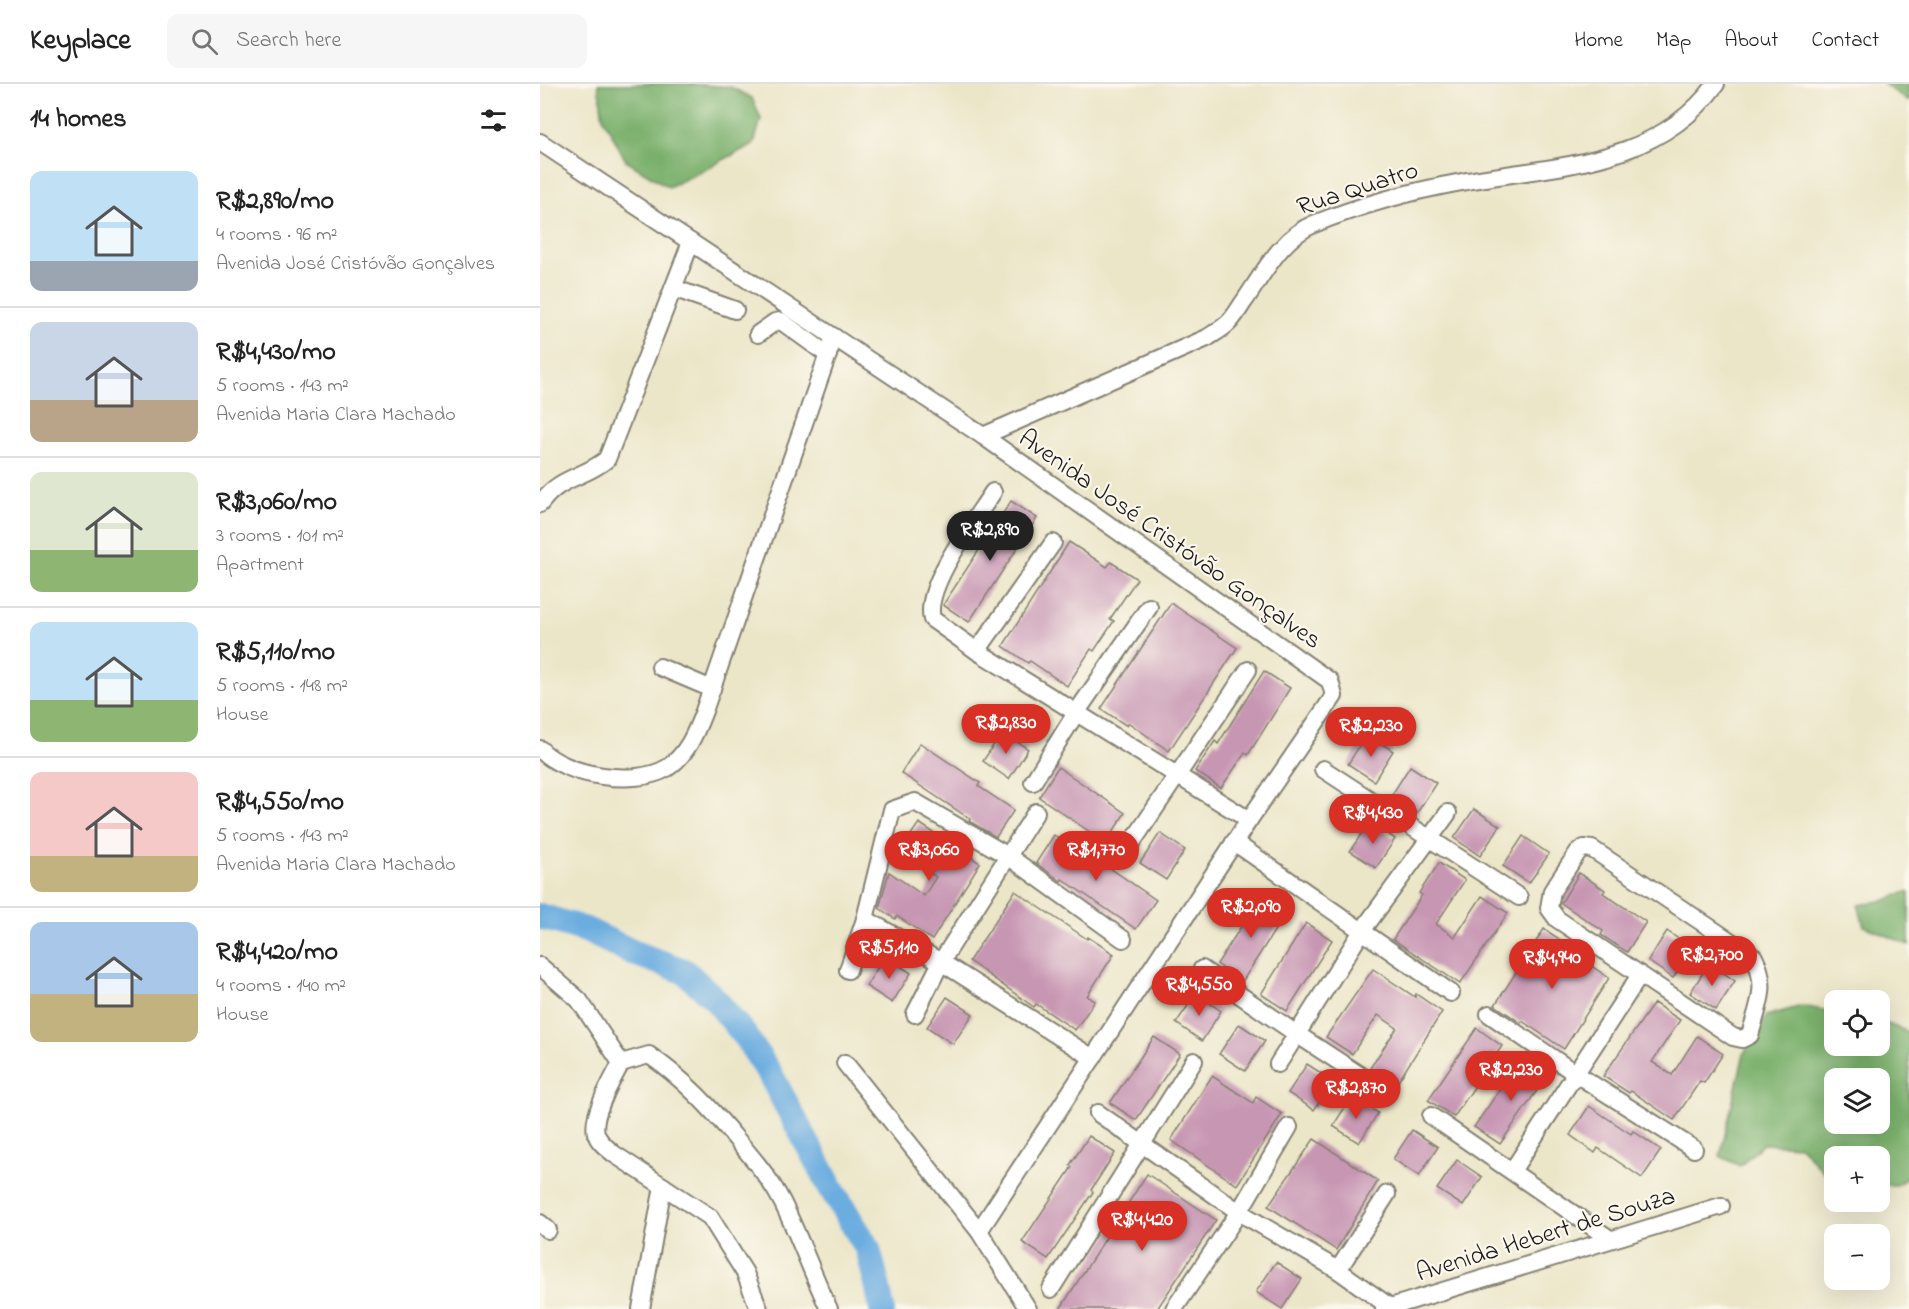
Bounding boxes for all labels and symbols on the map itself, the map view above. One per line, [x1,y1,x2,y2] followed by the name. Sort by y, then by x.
[1292,152,1424,227] street label: Rua Quatro
[1010,421,1329,660] street label: Avenida José Cristóvão Gonçalves
[935,511,1045,562] pin: R$2,890
[951,704,1061,755] pin: R$2,830
[1316,707,1426,758] pin: R$2,230
[1318,794,1428,845] pin: R$4,430
[874,831,984,882] pin: R$3,060
[1041,831,1151,882] pin: R$1,770
[1196,888,1306,939] pin: R$2,090
[834,929,944,980] pin: R$5,110
[1657,936,1767,987] pin: R$2,700
[1497,939,1607,990] pin: R$4,940
[1144,966,1254,1017] pin: R$4,550
[1456,1051,1566,1102] pin: R$2,230
[1301,1069,1411,1120] pin: R$2,870
[1412,1178,1680,1293] street label: Avenida Hebert de Souza
[1087,1201,1197,1252] pin: R$4,420

